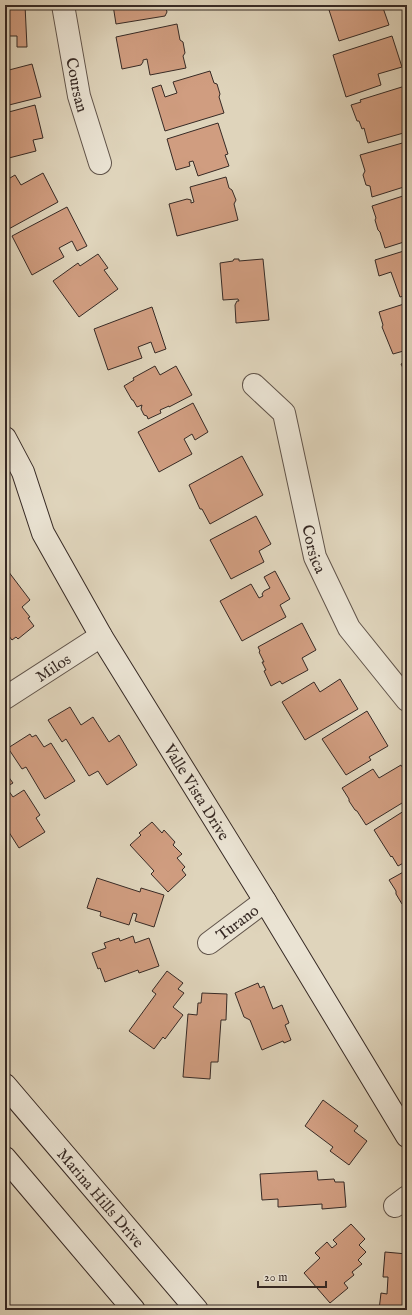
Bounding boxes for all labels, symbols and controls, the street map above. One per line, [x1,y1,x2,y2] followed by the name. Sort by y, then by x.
[60,56,92,116] street label: Coursan
[296,523,329,577] street label: Corsica
[33,650,76,687] street label: Milos
[158,740,233,845] street label: Valle Vista Drive
[213,901,264,946] street label: Turano
[52,1145,147,1253] street label: Marina Hills Drive
[258,1263,326,1289] scale bar
[264,1270,287,1285] text: 20 m

